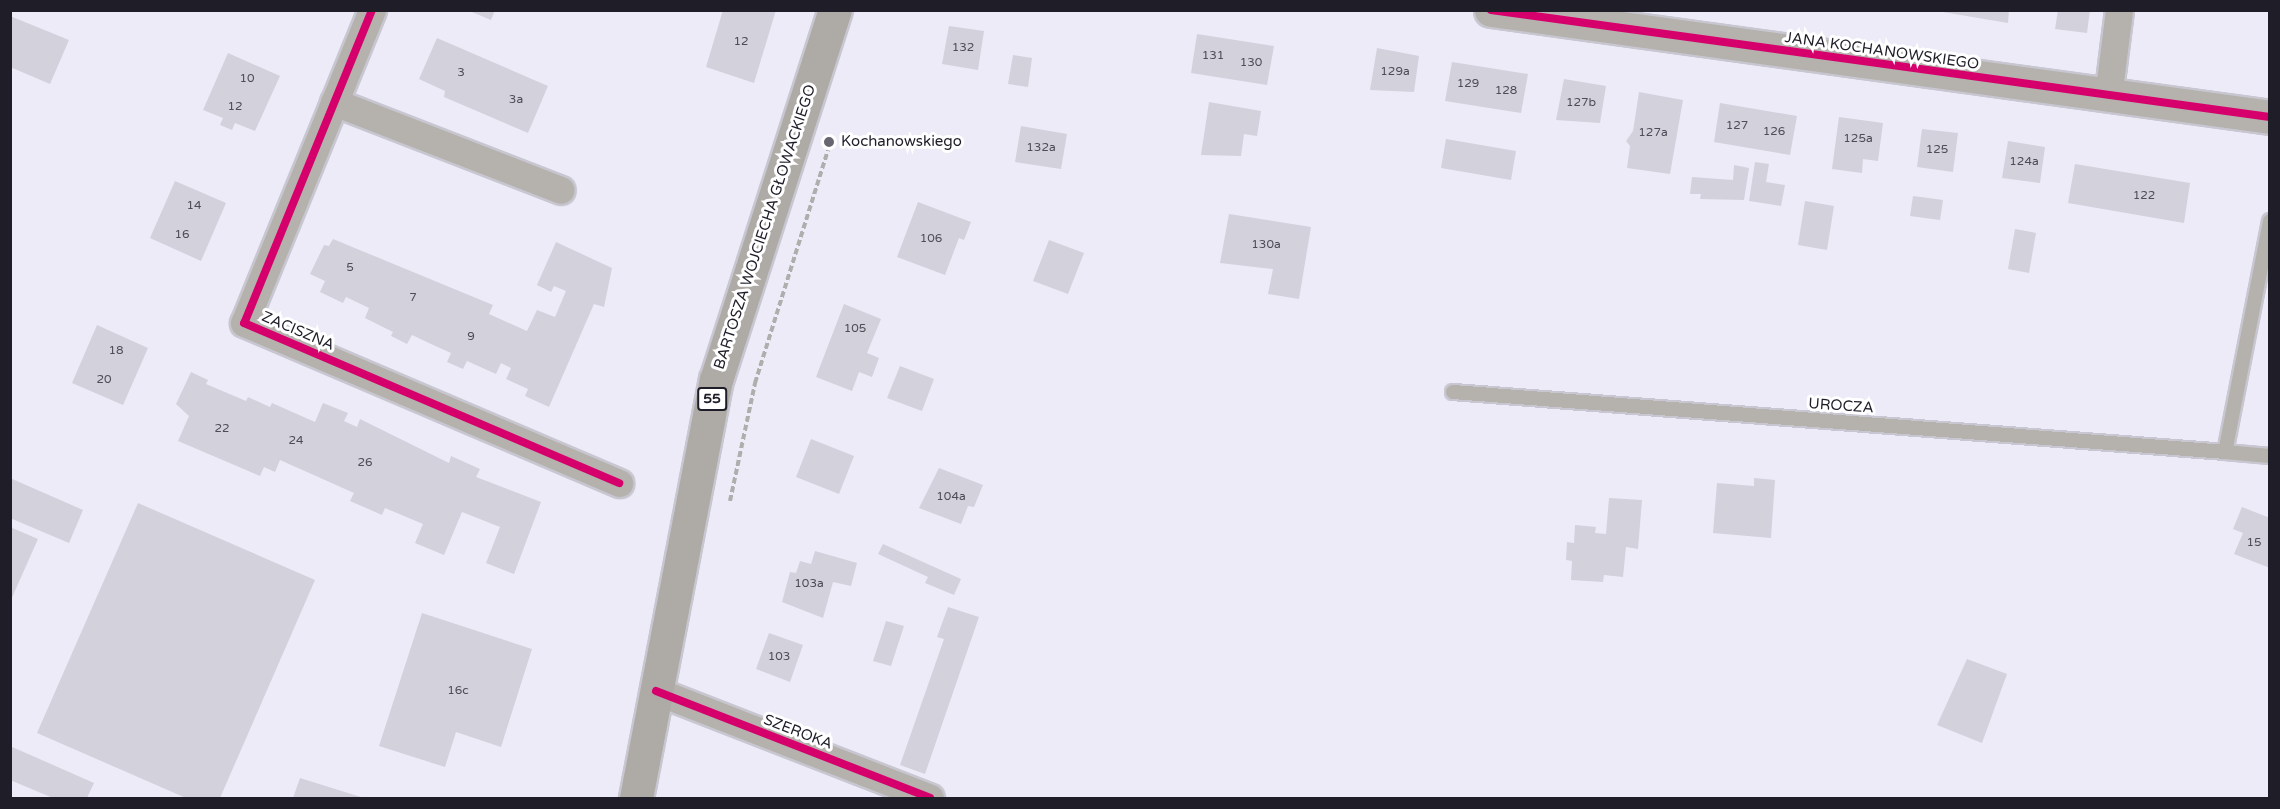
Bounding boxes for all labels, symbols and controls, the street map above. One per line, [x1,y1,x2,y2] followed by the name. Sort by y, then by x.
[1784,28,1980,74] street label: JANA KOCHANOWSKIEGO
[733,35,749,49] house number: 12
[952,41,974,55] house number: 132
[1202,49,1224,63] house number: 131
[1240,56,1262,70] house number: 130
[1380,65,1410,79] house number: 129a
[457,66,465,80] house number: 3
[239,72,255,86] house number: 10
[1457,77,1479,91] house number: 129
[710,82,820,372] street label: BARTOSZA WOJCIECHA GŁOWACKIEGO
[1495,84,1517,98] house number: 128
[509,93,523,107] house number: 3a
[1566,96,1596,110] house number: 127b
[227,100,243,114] house number: 12
[1726,119,1748,133] house number: 127
[1763,125,1785,139] house number: 126
[1638,126,1668,140] house number: 127a
[1843,132,1873,146] house number: 125a
[841,133,962,151] place label: Kochanowskiego
[822,135,836,149] marker: Kochanowskiego
[1026,141,1056,155] house number: 132a
[1926,143,1948,157] house number: 125
[2009,155,2039,169] house number: 124a
[2133,189,2155,203] house number: 122
[186,199,202,213] house number: 14
[174,228,190,242] house number: 16
[920,232,942,246] house number: 106
[1251,238,1281,252] house number: 130a
[346,261,354,275] house number: 5
[409,291,417,305] house number: 7
[259,308,337,354] street label: ZACISZNA
[844,322,866,336] house number: 105
[467,330,475,344] house number: 9
[108,344,124,358] house number: 18
[96,373,112,387] house number: 20
[697,388,727,410] road number: 55
[1808,395,1874,417] street label: UROCZA
[214,422,230,436] house number: 22
[288,434,304,448] house number: 24
[357,456,373,470] house number: 26
[936,490,966,504] house number: 104a
[2246,536,2262,550] house number: 15
[794,577,824,591] house number: 103a
[768,650,790,664] house number: 103
[447,684,469,698] house number: 16c
[761,711,835,753] street label: SZEROKA

